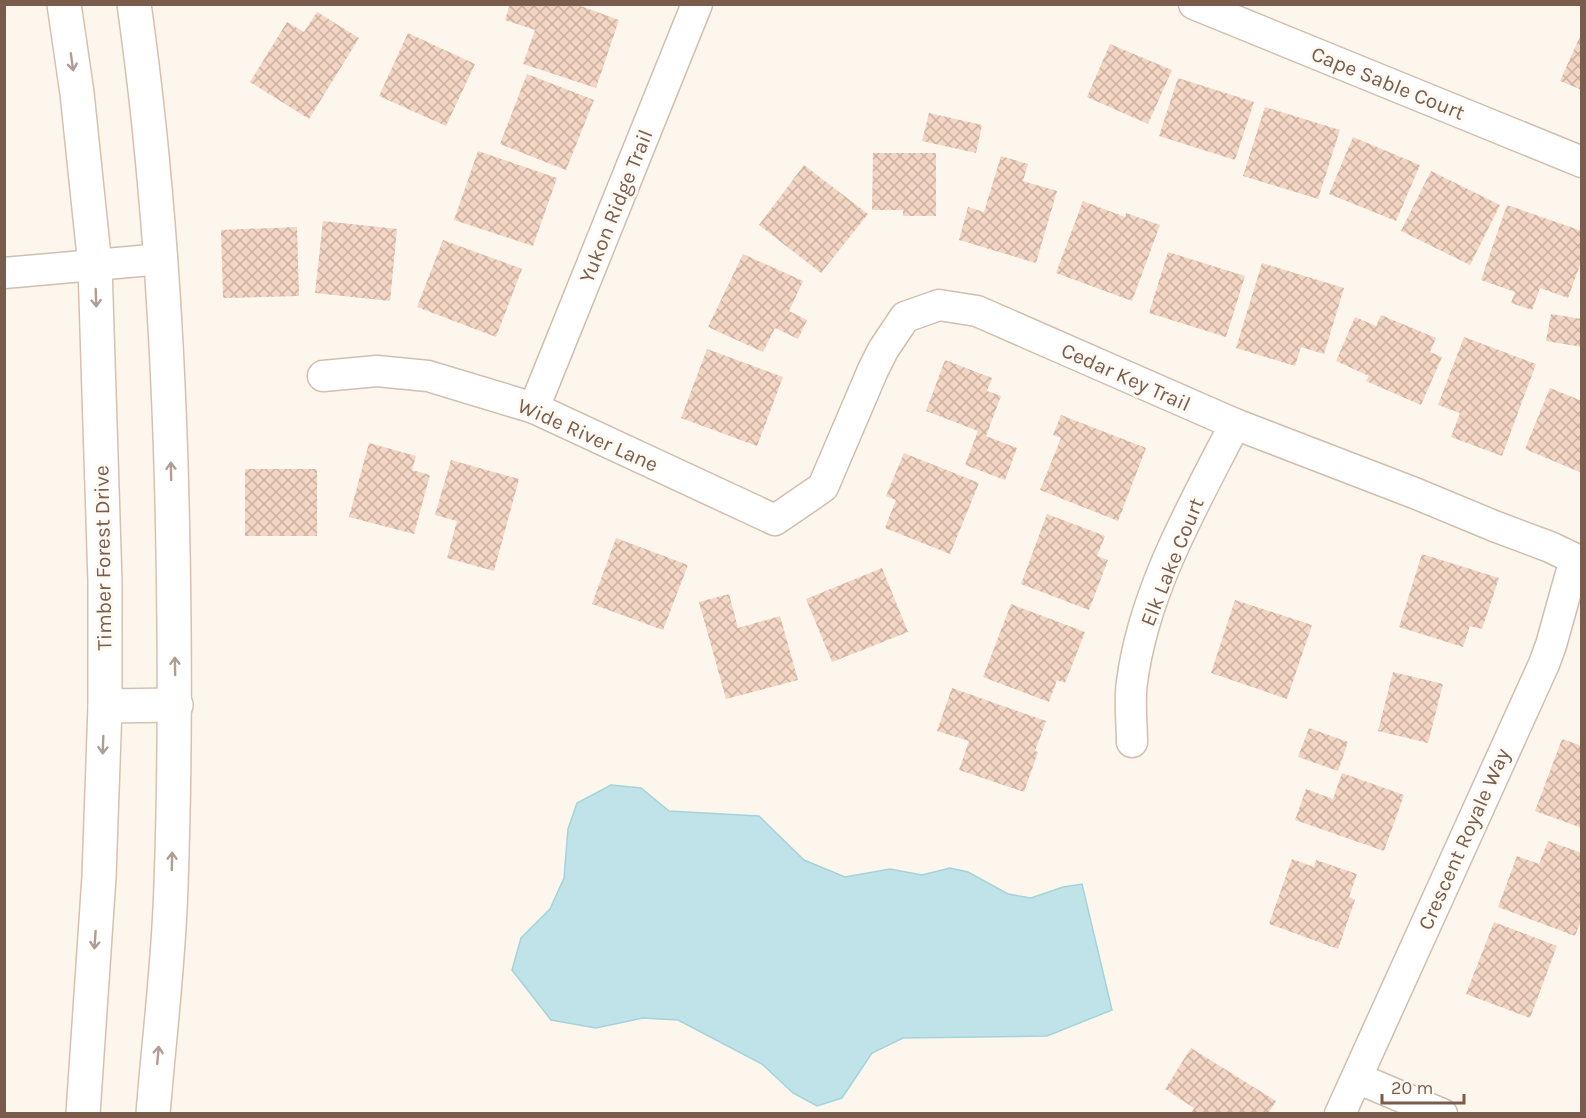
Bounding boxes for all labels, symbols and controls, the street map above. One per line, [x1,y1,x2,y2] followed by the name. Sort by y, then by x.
[1308,41,1468,125] street label: Cape Sable Court
[67,52,78,72] one-way arrow
[574,126,658,286] street label: Yukon Ridge Trail
[90,288,102,308] one-way arrow
[1058,338,1194,416] street label: Cedar Key Trail
[514,393,662,477] street label: Wide River Lane
[166,461,177,481] one-way arrow
[89,465,117,651] street label: Timber Forest Drive
[1135,494,1209,630] street label: Elk Lake Court
[169,656,181,676] one-way arrow
[98,734,109,754] one-way arrow
[1413,744,1515,934] street label: Crescent Royale Way
[166,851,178,871] one-way arrow
[89,929,100,949] one-way arrow
[153,1046,164,1066] one-way arrow
[1382,1067,1464,1105] scale bar
[1391,1077,1433,1099] text: 20 m

